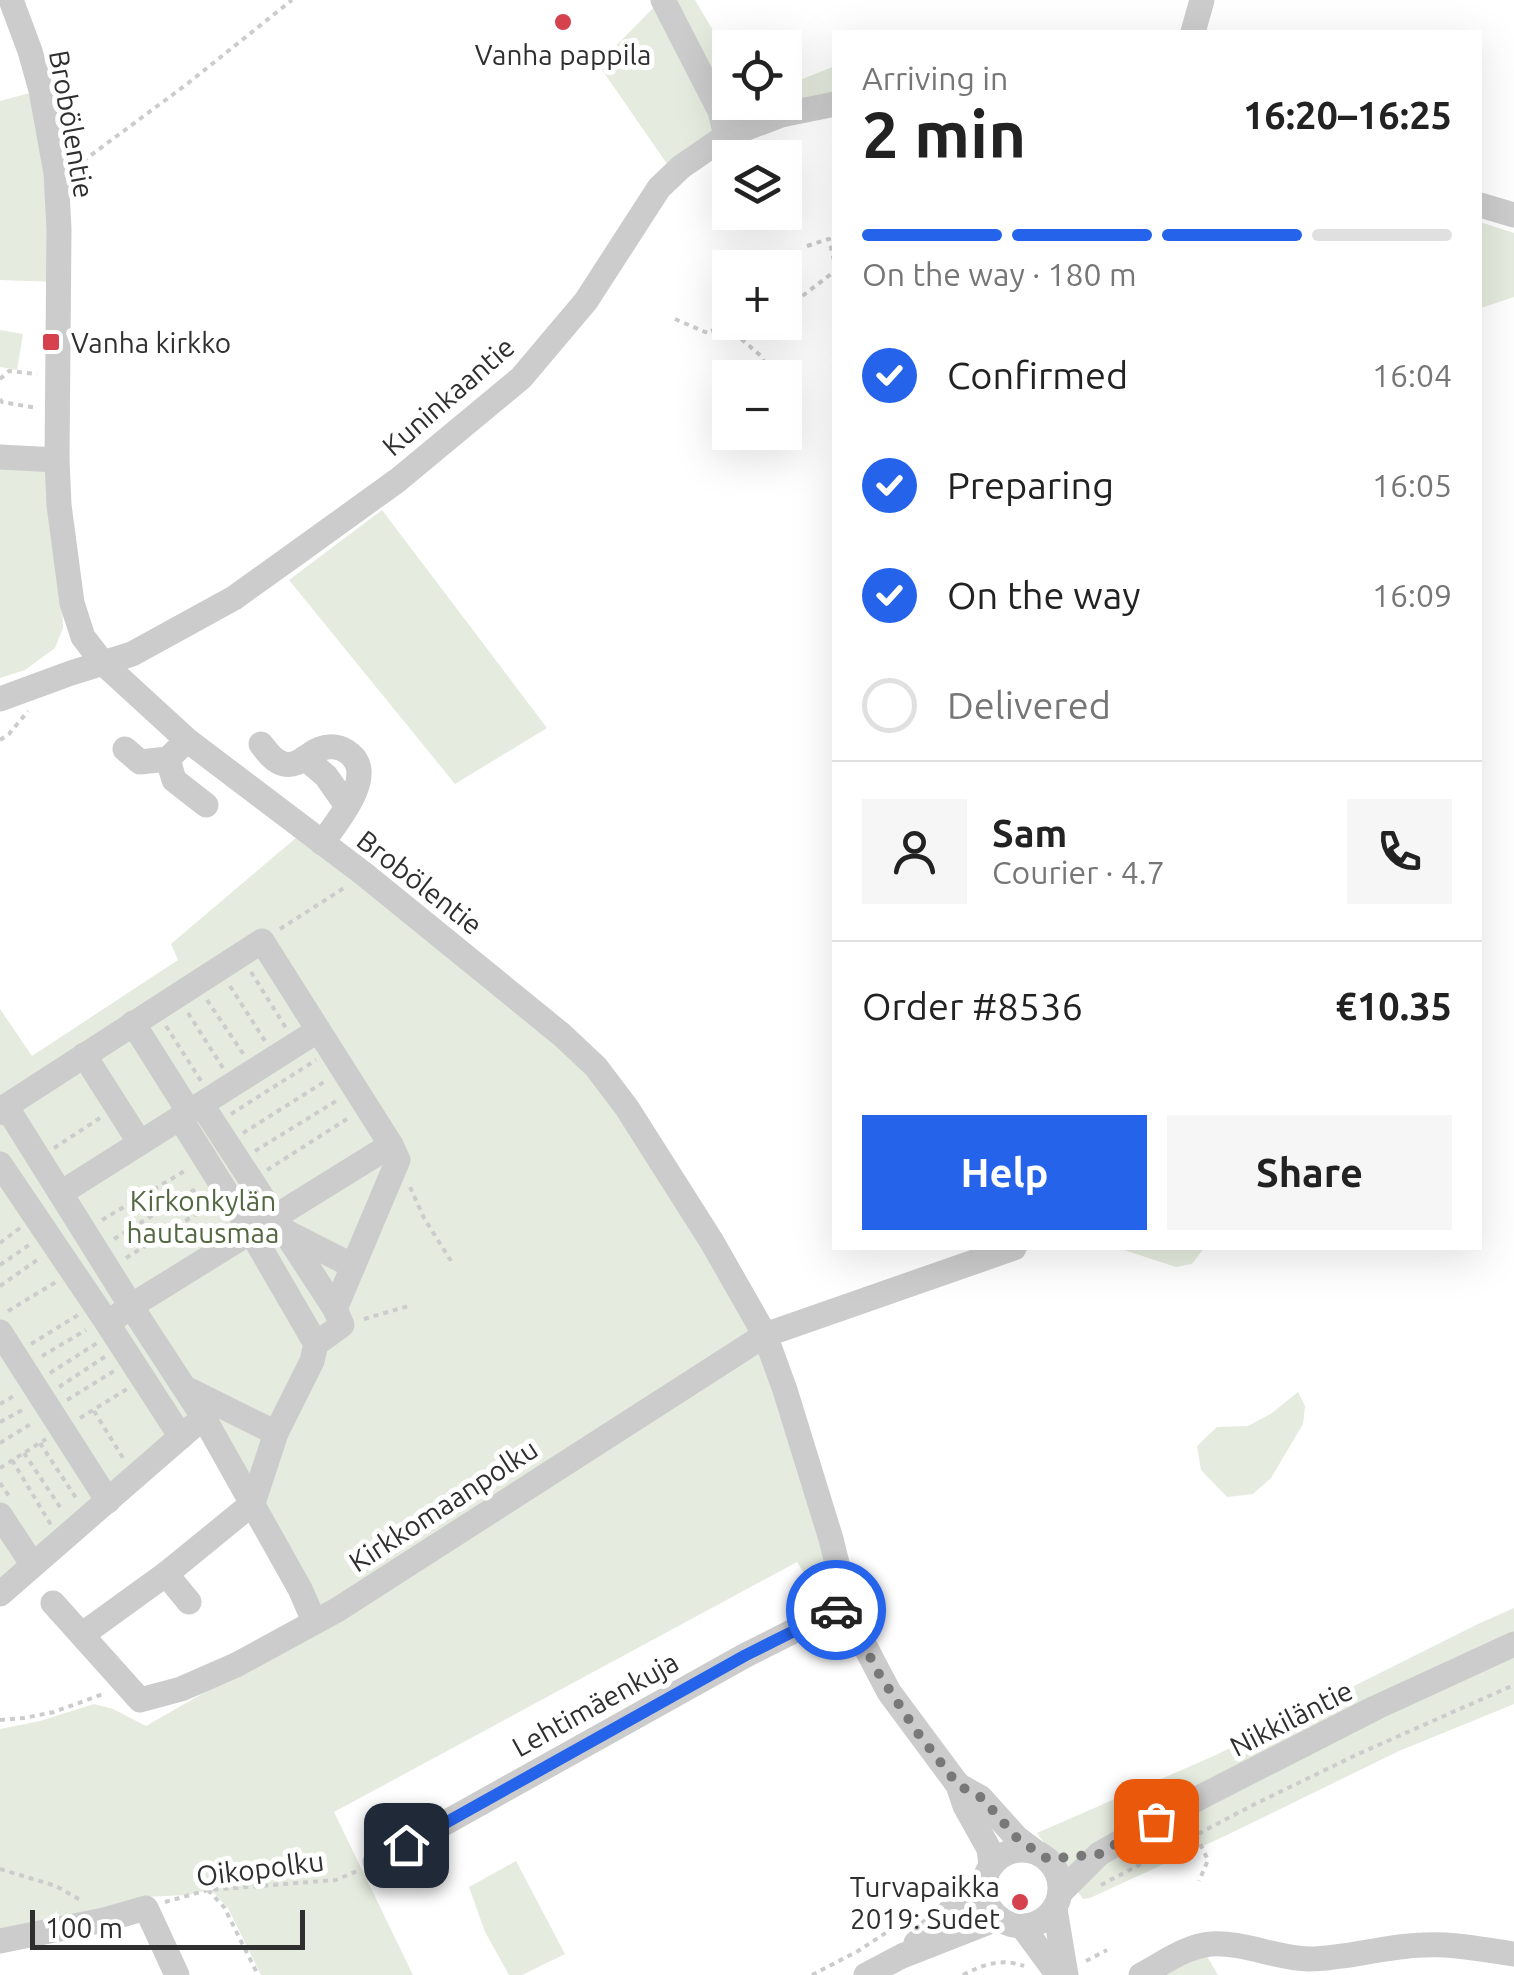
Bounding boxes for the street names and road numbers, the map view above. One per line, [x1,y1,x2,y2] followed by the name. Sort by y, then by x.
[44,48,100,200] street label: Brobölentie
[376,331,520,461] street label: Kuninkaantie
[352,824,488,940] street label: Brobölentie
[343,1433,543,1577] street label: Kirkkomaanpolku
[507,1646,683,1762] street label: Lehtimäenkuja
[1225,1674,1357,1762] street label: Nikkiläntie
[194,1845,326,1891] street label: Oikopolku

